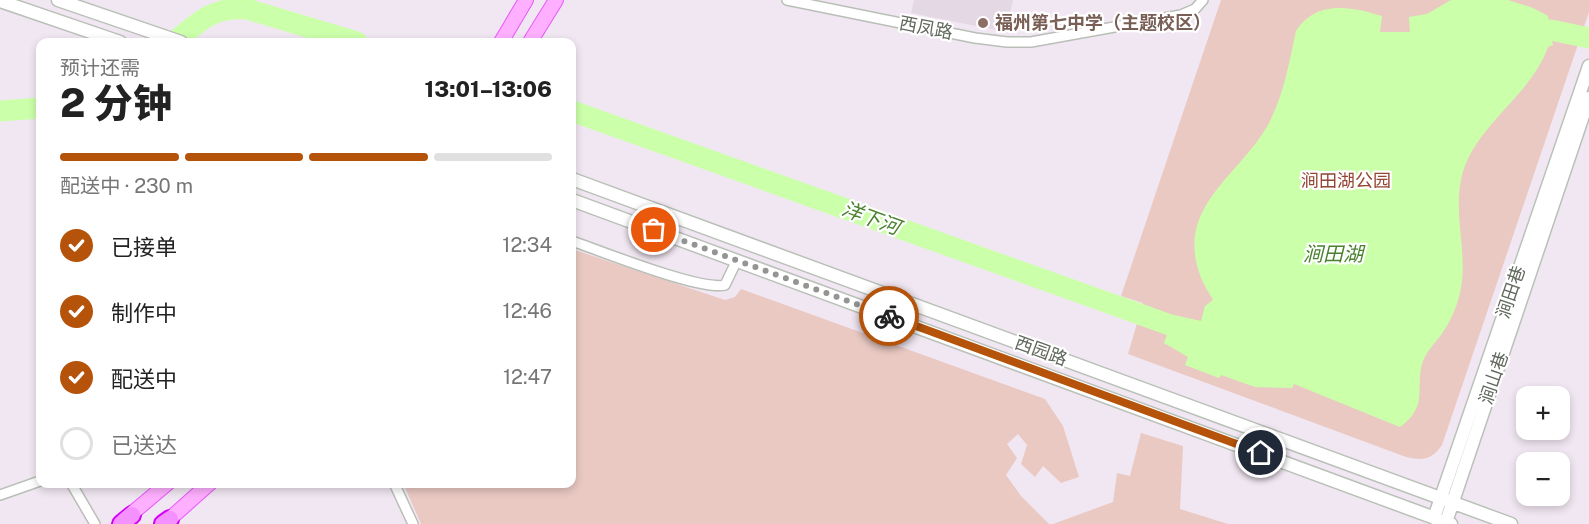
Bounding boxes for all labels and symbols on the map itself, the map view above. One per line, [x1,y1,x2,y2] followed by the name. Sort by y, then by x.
[898,12,955,43] street label: 西凤路
[995,12,1211,33] place label: 福州第七中学（主题校区）
[976,16,990,30] marker: 福州第七中学（主题校区）
[1301,170,1391,191] park label: 涧田湖公园
[839,196,907,241] water label: 洋下河
[628,204,679,255] pin
[1303,242,1366,266] water label: 涧田湖
[1492,263,1529,321] street label: 涧田巷
[859,286,919,346] courier
[1012,331,1070,370] street label: 西园路
[1475,349,1512,407] street label: 涧山巷
[1235,427,1286,478] pin

